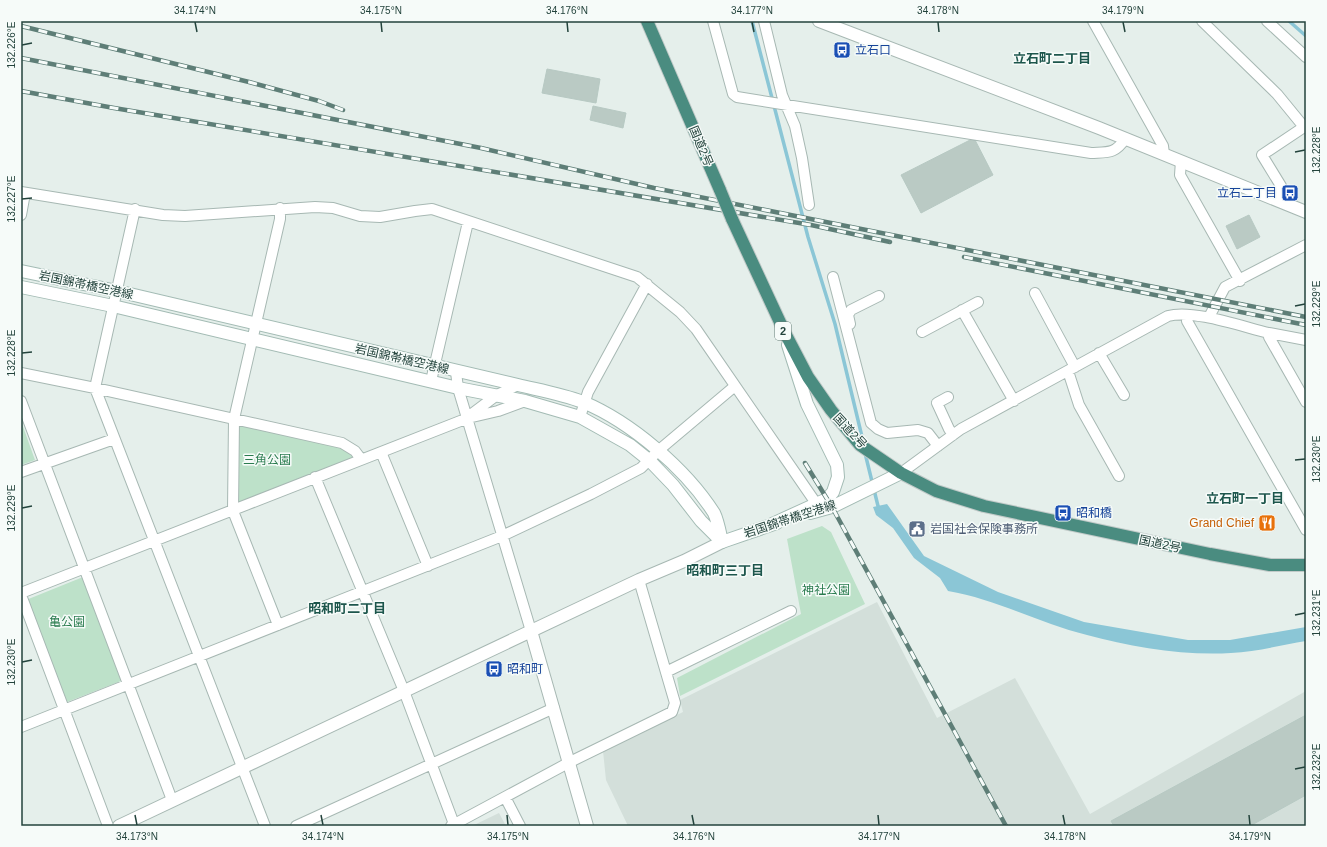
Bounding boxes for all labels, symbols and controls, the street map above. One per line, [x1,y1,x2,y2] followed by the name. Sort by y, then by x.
[174,5,216,16] text: 34.174°N
[360,5,402,16] text: 34.175°N
[546,5,588,16] text: 34.176°N
[731,5,773,16] text: 34.177°N
[917,5,959,16] text: 34.178°N
[1102,5,1144,16] text: 34.179°N
[6,21,17,68] text: 132.226°E
[832,40,852,60] bus stop icon: 立石口
[855,43,891,57] place label: 立石口
[1013,51,1091,66] district label: 立石町二丁目
[686,124,716,168] street label: 国道2号
[1311,126,1322,173] text: 132.228°E
[6,175,17,222] text: 132.227°E
[1280,183,1300,203] bus stop icon: 立石二丁目
[1217,186,1277,200] place label: 立石二丁目
[38,268,134,302] street label: 岩国錦帯橋空港線
[1311,280,1322,327] text: 132.229°E
[775,322,791,340] road number: 2
[6,329,17,376] text: 132.228°E
[354,341,450,377] street label: 岩国錦帯橋空港線
[830,411,870,451] street label: 国道2号
[1311,435,1322,482] text: 132.230°E
[243,453,291,467] park label: 三角公園
[6,484,17,531] text: 132.229°E
[1206,491,1284,506] district label: 立石町一丁目
[742,498,838,540] street label: 岩国錦帯橋空港線
[1053,503,1073,523] bus stop icon: 昭和橋
[1076,506,1112,520] place label: 昭和橋
[1257,513,1277,533] restaurant icon: Grand Chief
[1189,516,1255,530] place label: Grand Chief
[907,519,927,539] public building icon: 岩国社会保険事務所
[930,522,1038,536] place label: 岩国社会保険事務所
[1138,533,1182,555] street label: 国道2号
[686,563,764,578] district label: 昭和町三丁目
[802,583,850,597] park label: 神社公園
[1311,589,1322,636] text: 132.231°E
[308,601,386,616] district label: 昭和町二丁目
[49,615,85,629] park label: 亀公園
[6,638,17,685] text: 132.230°E
[484,659,504,679] bus stop icon: 昭和町
[507,662,543,676] place label: 昭和町
[1311,743,1322,790] text: 132.232°E
[116,831,158,842] text: 34.173°N
[302,831,344,842] text: 34.174°N
[487,831,529,842] text: 34.175°N
[673,831,715,842] text: 34.176°N
[858,831,900,842] text: 34.177°N
[1044,831,1086,842] text: 34.178°N
[1229,831,1271,842] text: 34.179°N

